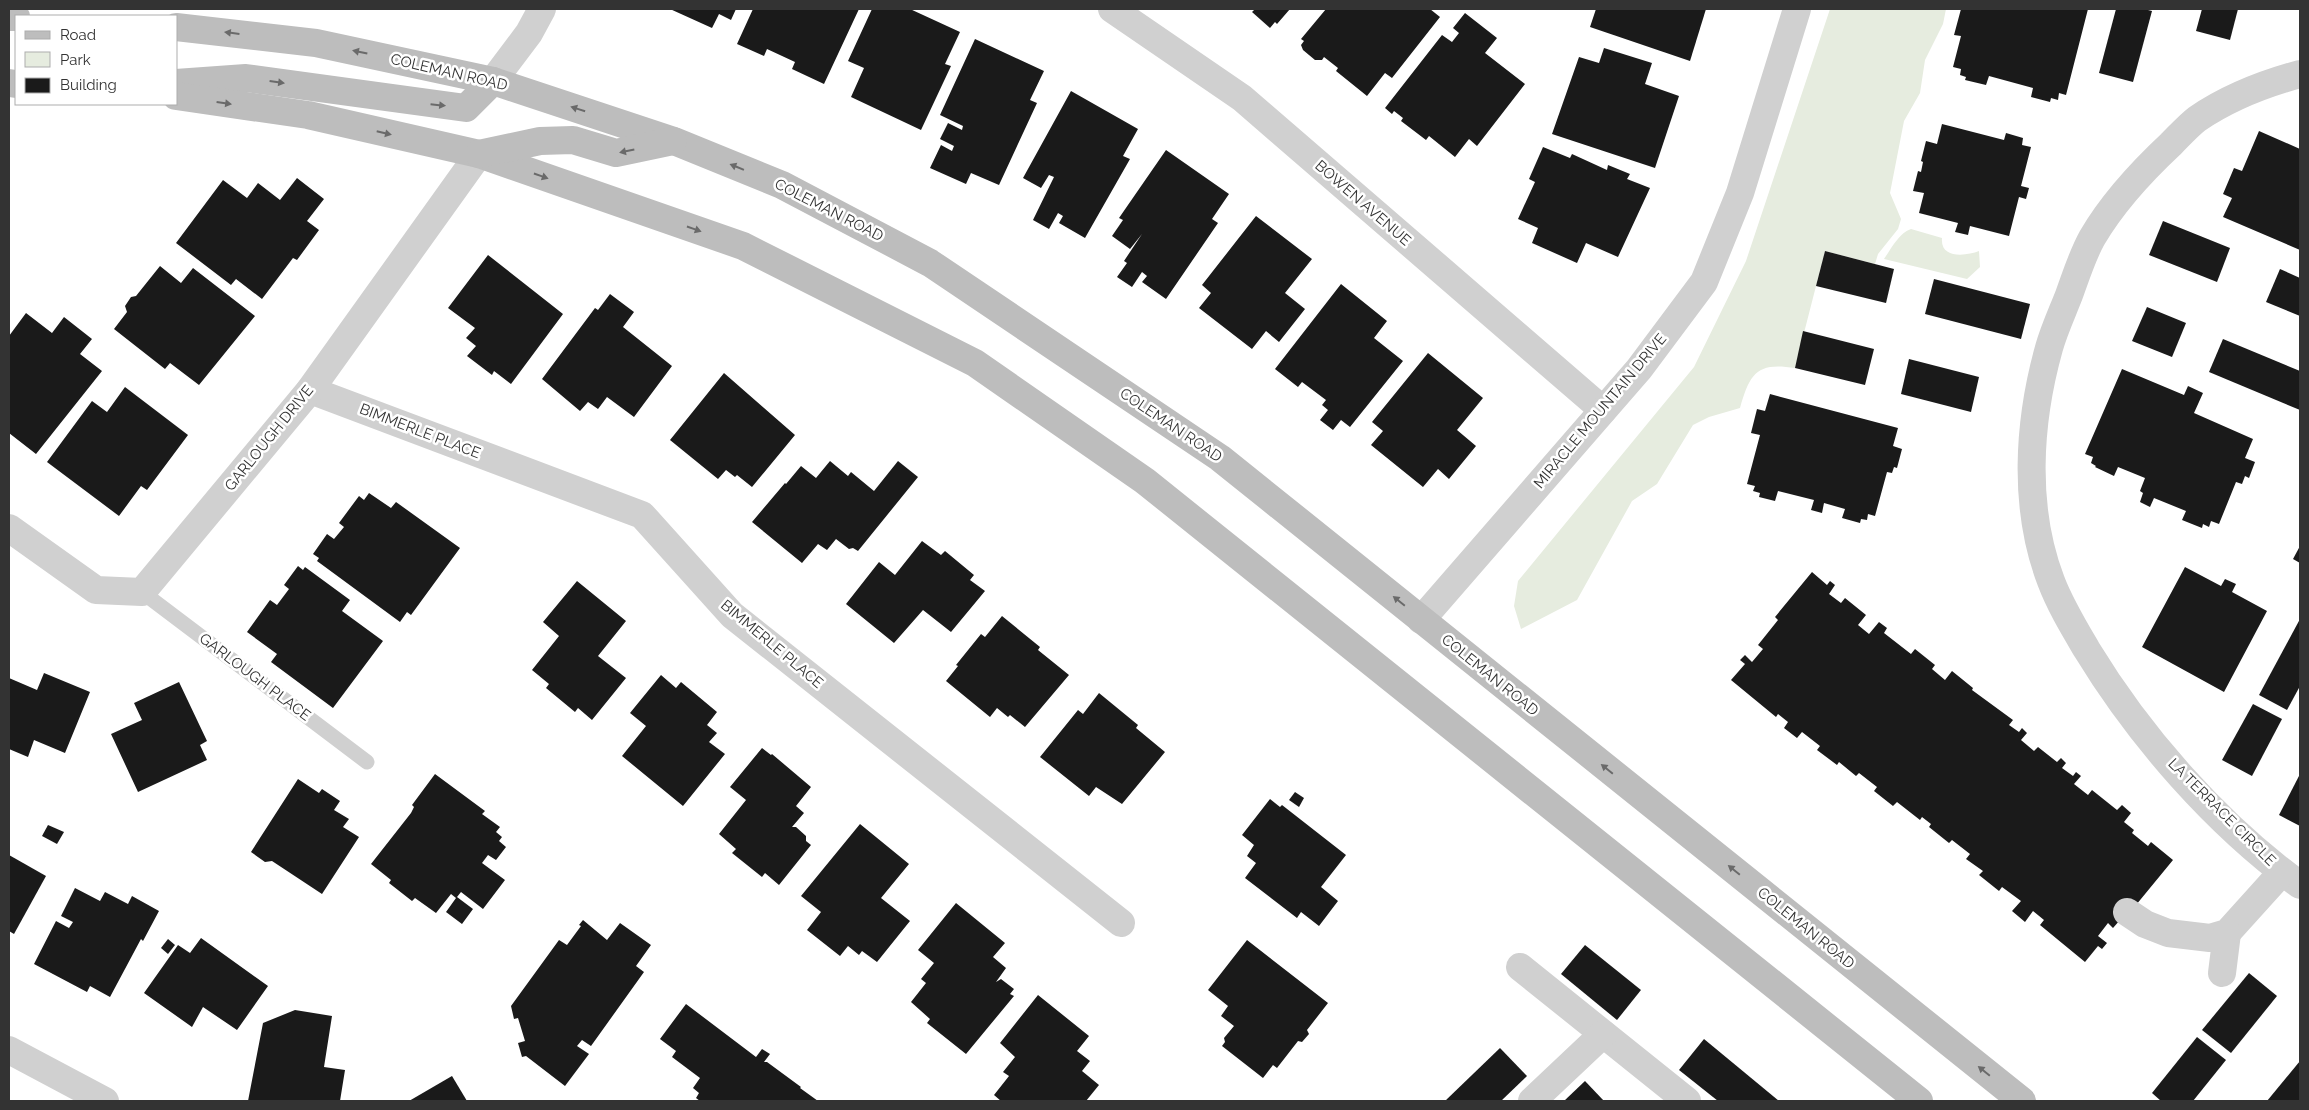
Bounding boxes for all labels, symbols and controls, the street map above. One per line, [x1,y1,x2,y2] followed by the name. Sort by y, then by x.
[15,15,178,105] legend
[60,26,96,44] text: Road
[224,29,240,37] one-way arrow
[352,48,368,56] one-way arrow
[389,50,510,94] street label: COLEMAN ROAD
[60,51,91,69] text: Park
[60,76,117,94] text: Building
[269,78,285,86] one-way arrow
[217,99,233,107] one-way arrow
[430,101,446,109] one-way arrow
[571,105,586,112] one-way arrow
[377,129,392,137] one-way arrow
[619,147,634,155] one-way arrow
[1311,156,1415,250] street label: BOWEN AVENUE
[730,162,744,170] one-way arrow
[533,173,548,180] one-way arrow
[772,175,887,245] street label: COLEMAN ROAD
[687,225,702,233] one-way arrow
[1530,330,1670,492] street label: MIRACLE MOUNTAIN DRIVE
[221,382,317,494] street label: GARLOUGH DRIVE
[1116,384,1226,466] street label: COLEMAN ROAD
[357,400,483,462] street label: BIMMERLE PLACE
[717,596,827,692] street label: BIMMERLE PLACE
[1392,596,1405,607] one-way arrow
[196,629,314,725] street label: GARLOUGH PLACE
[1438,630,1542,720] street label: COLEMAN ROAD
[2165,755,2279,869] street label: LA TERRACE CIRCLE
[1601,763,1614,774] one-way arrow
[1728,865,1741,876] one-way arrow
[1754,883,1858,973] street label: COLEMAN ROAD
[1977,1065,1990,1076] one-way arrow

